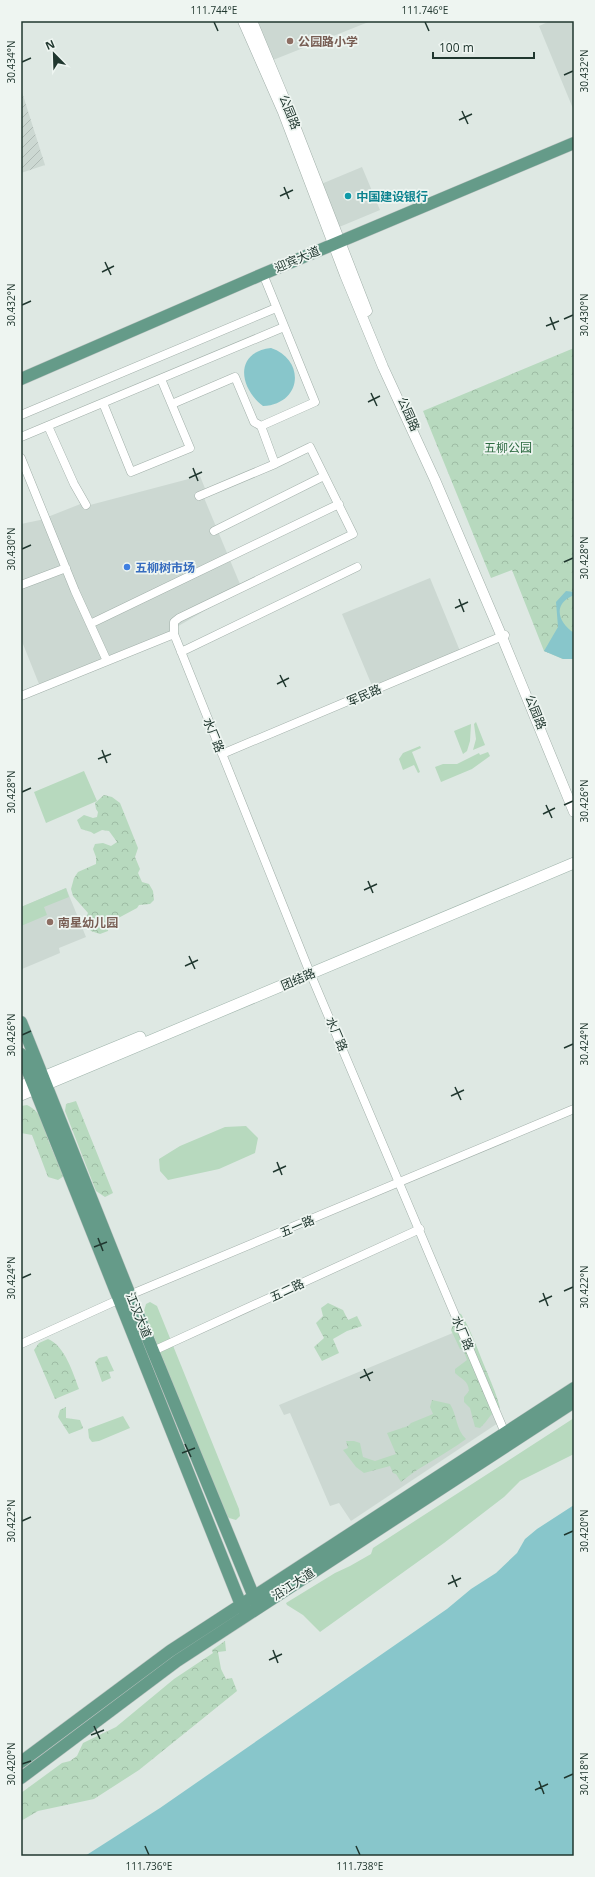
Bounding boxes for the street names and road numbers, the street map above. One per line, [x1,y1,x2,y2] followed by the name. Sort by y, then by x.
[275,92,305,132] street label: 公园路
[272,242,322,276] street label: 迎宾大道
[394,394,424,434] street label: 公园路
[344,680,384,710] street label: 军民路
[521,692,551,732] street label: 公园路
[199,715,229,755] street label: 水厂路
[278,964,318,994] street label: 团结路
[322,1014,352,1054] street label: 水厂路
[277,1211,317,1241] street label: 五一路
[267,1275,307,1305] street label: 五二路
[122,1290,156,1340] street label: 江汉大道
[448,1313,478,1353] street label: 水厂路
[268,1564,318,1604] street label: 沿江大道

